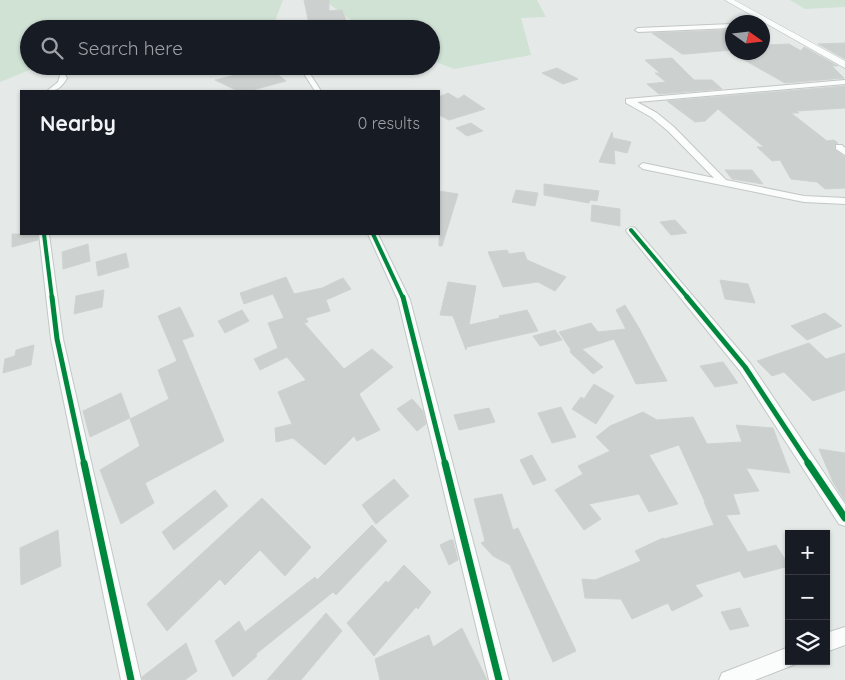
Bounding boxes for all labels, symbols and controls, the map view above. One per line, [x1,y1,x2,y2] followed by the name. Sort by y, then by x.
[725,15,770,60] north arrow
[20,20,440,75] search box
[38,34,66,62] icon: search
[78,36,183,60] text: Search here
[40,110,116,136] text: Nearby
[358,113,420,133] text: 0 results
[785,530,830,665] map controls
[785,530,830,575] button: +
[785,575,830,620] button: −
[785,620,830,665] button: layers

